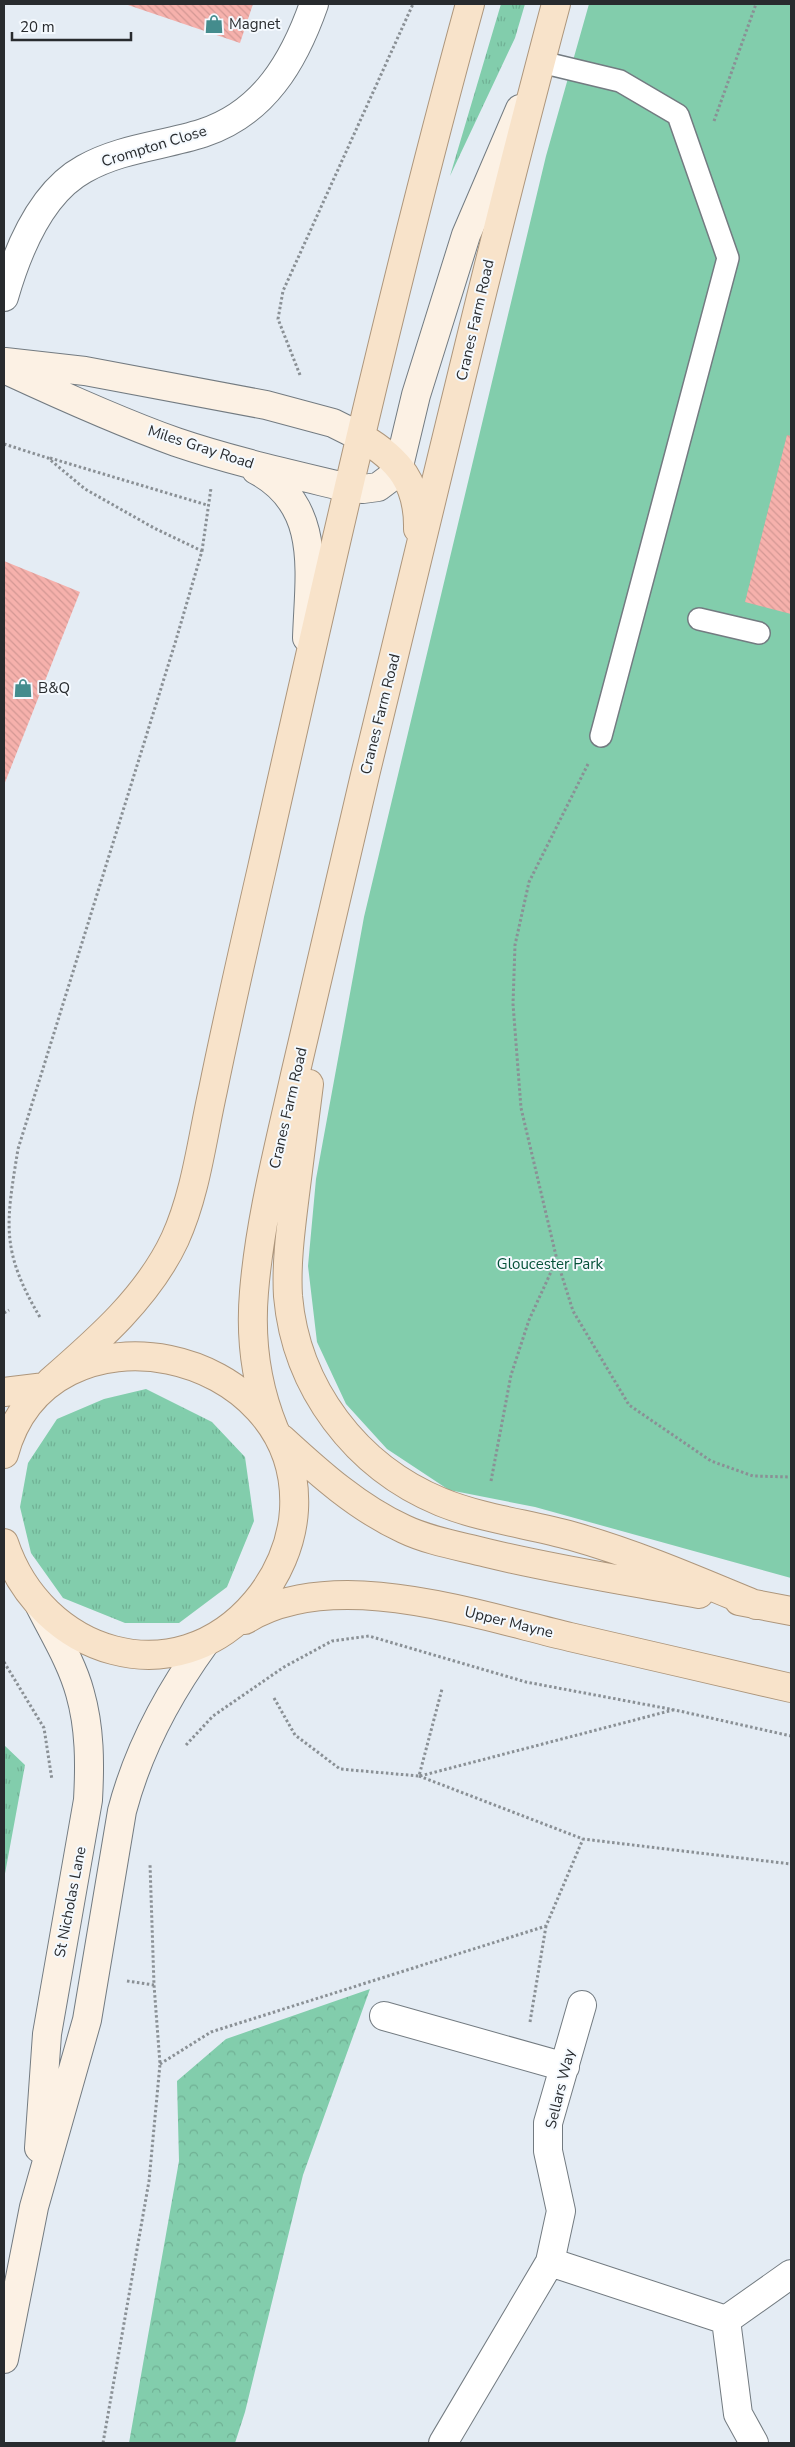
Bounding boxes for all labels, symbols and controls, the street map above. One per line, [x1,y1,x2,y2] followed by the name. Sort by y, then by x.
[12,10,131,42] scale bar
[203,13,225,35] shop icon: Magnet
[229,14,281,34] place label: Magnet
[20,17,55,37] text: 20 m
[99,120,209,172] street label: Crompton Close
[451,257,499,383] street label: Cranes Farm Road
[145,420,257,474] street label: Miles Gray Road
[355,652,405,776] street label: Cranes Farm Road
[12,677,34,699] shop icon: B&Q
[38,678,70,698] place label: B&Q
[264,1045,312,1171] street label: Cranes Farm Road
[497,1254,604,1274] park label: Gloucester Park
[463,1601,555,1643] street label: Upper Mayne
[49,1845,91,1959] street label: St Nicholas Lane
[540,2047,580,2131] street label: Sellars Way

